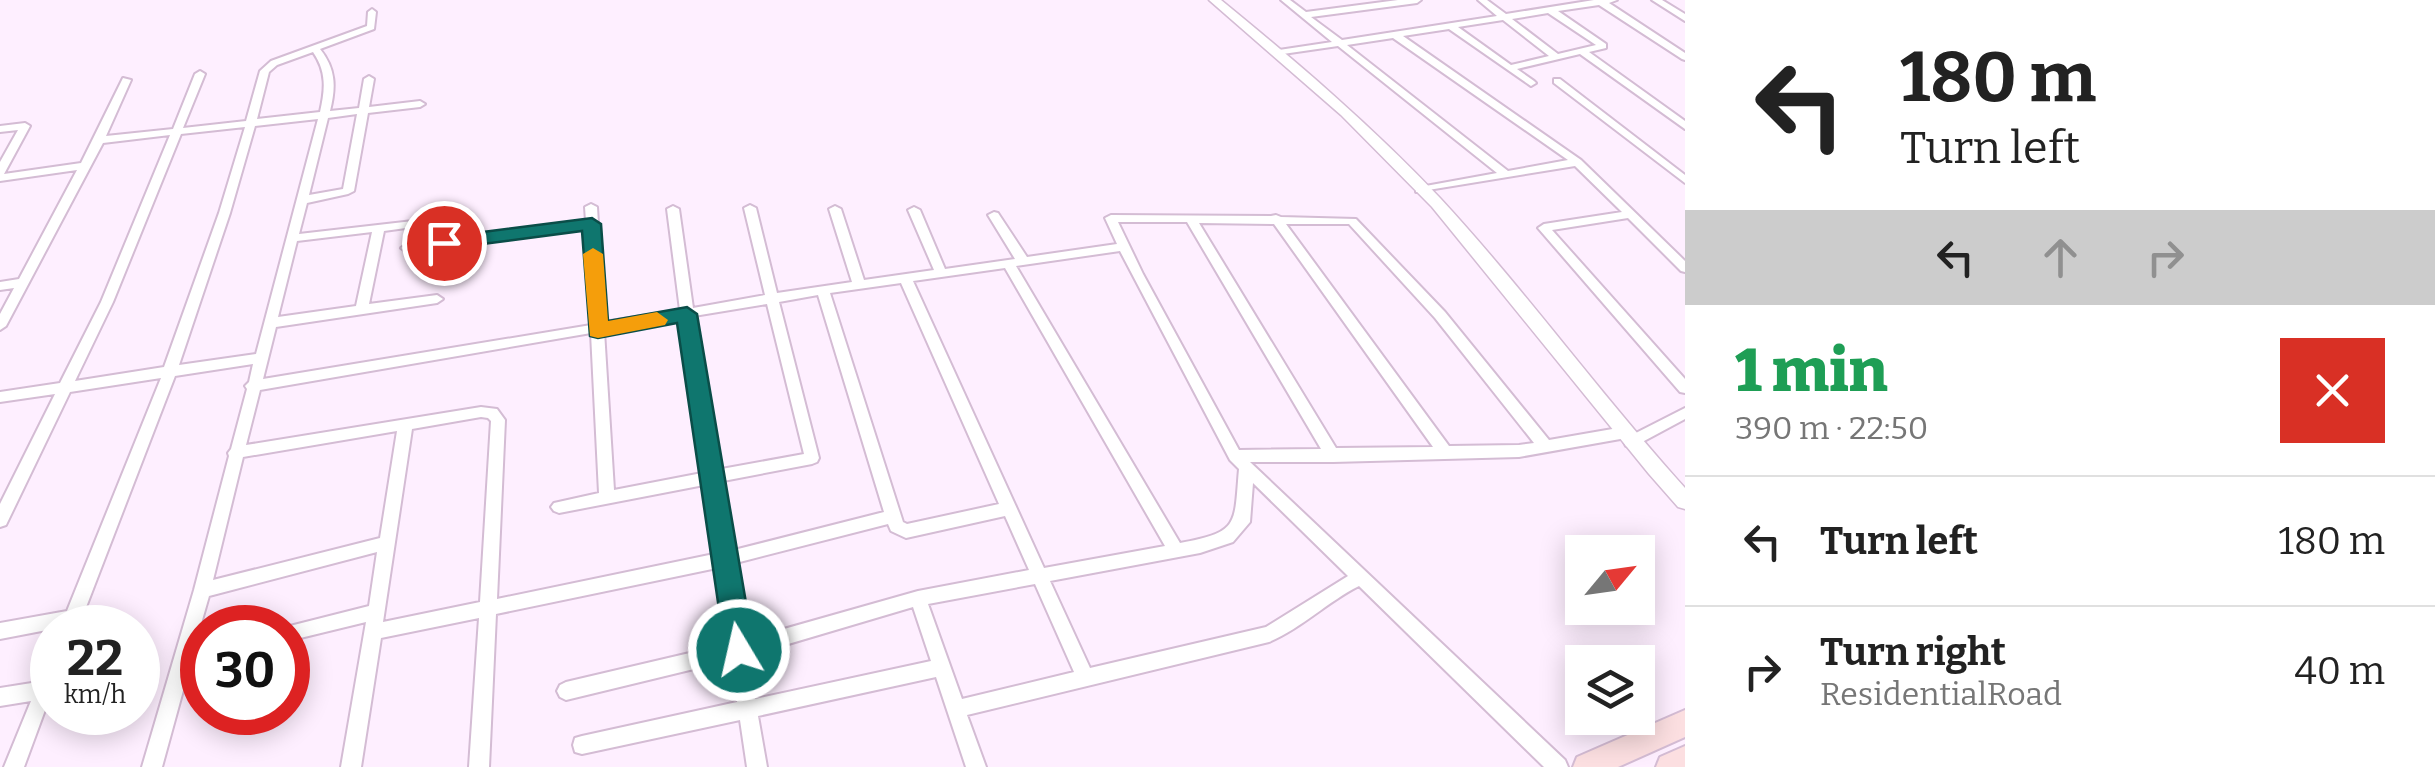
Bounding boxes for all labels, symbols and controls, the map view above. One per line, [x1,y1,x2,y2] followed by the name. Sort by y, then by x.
[1900,36,2096,120] text: 180 m
[1735,40,1865,170] icon: left
[1900,121,2080,175] text: Turn left
[402,201,487,286] pin
[417,216,472,271] icon: arrive
[1928,230,1983,285] icon: left
[2033,230,2088,285] icon: ahead
[2138,230,2193,285] icon: right
[1735,335,1888,407] text: 1 min
[2280,338,2385,443] button: close
[1735,409,1928,447] text: 390 m · 22:50
[1735,514,1790,569] icon: left
[1820,518,1978,564] text: Turn left
[2279,518,2385,564] text: 180 m
[1565,535,1655,625] north arrow
[1565,535,1655,735] map controls
[687,598,791,702] position arrow
[180,605,310,735] speed limit sign: 30
[67,628,123,688] text: 22
[1820,629,2006,675] text: Turn right
[1735,644,1790,699] icon: right
[1565,645,1655,735] button: layers
[2295,648,2385,694] text: 40 m
[1820,675,2062,713] text: ResidentialRoad
[64,680,126,710] text: km/h

